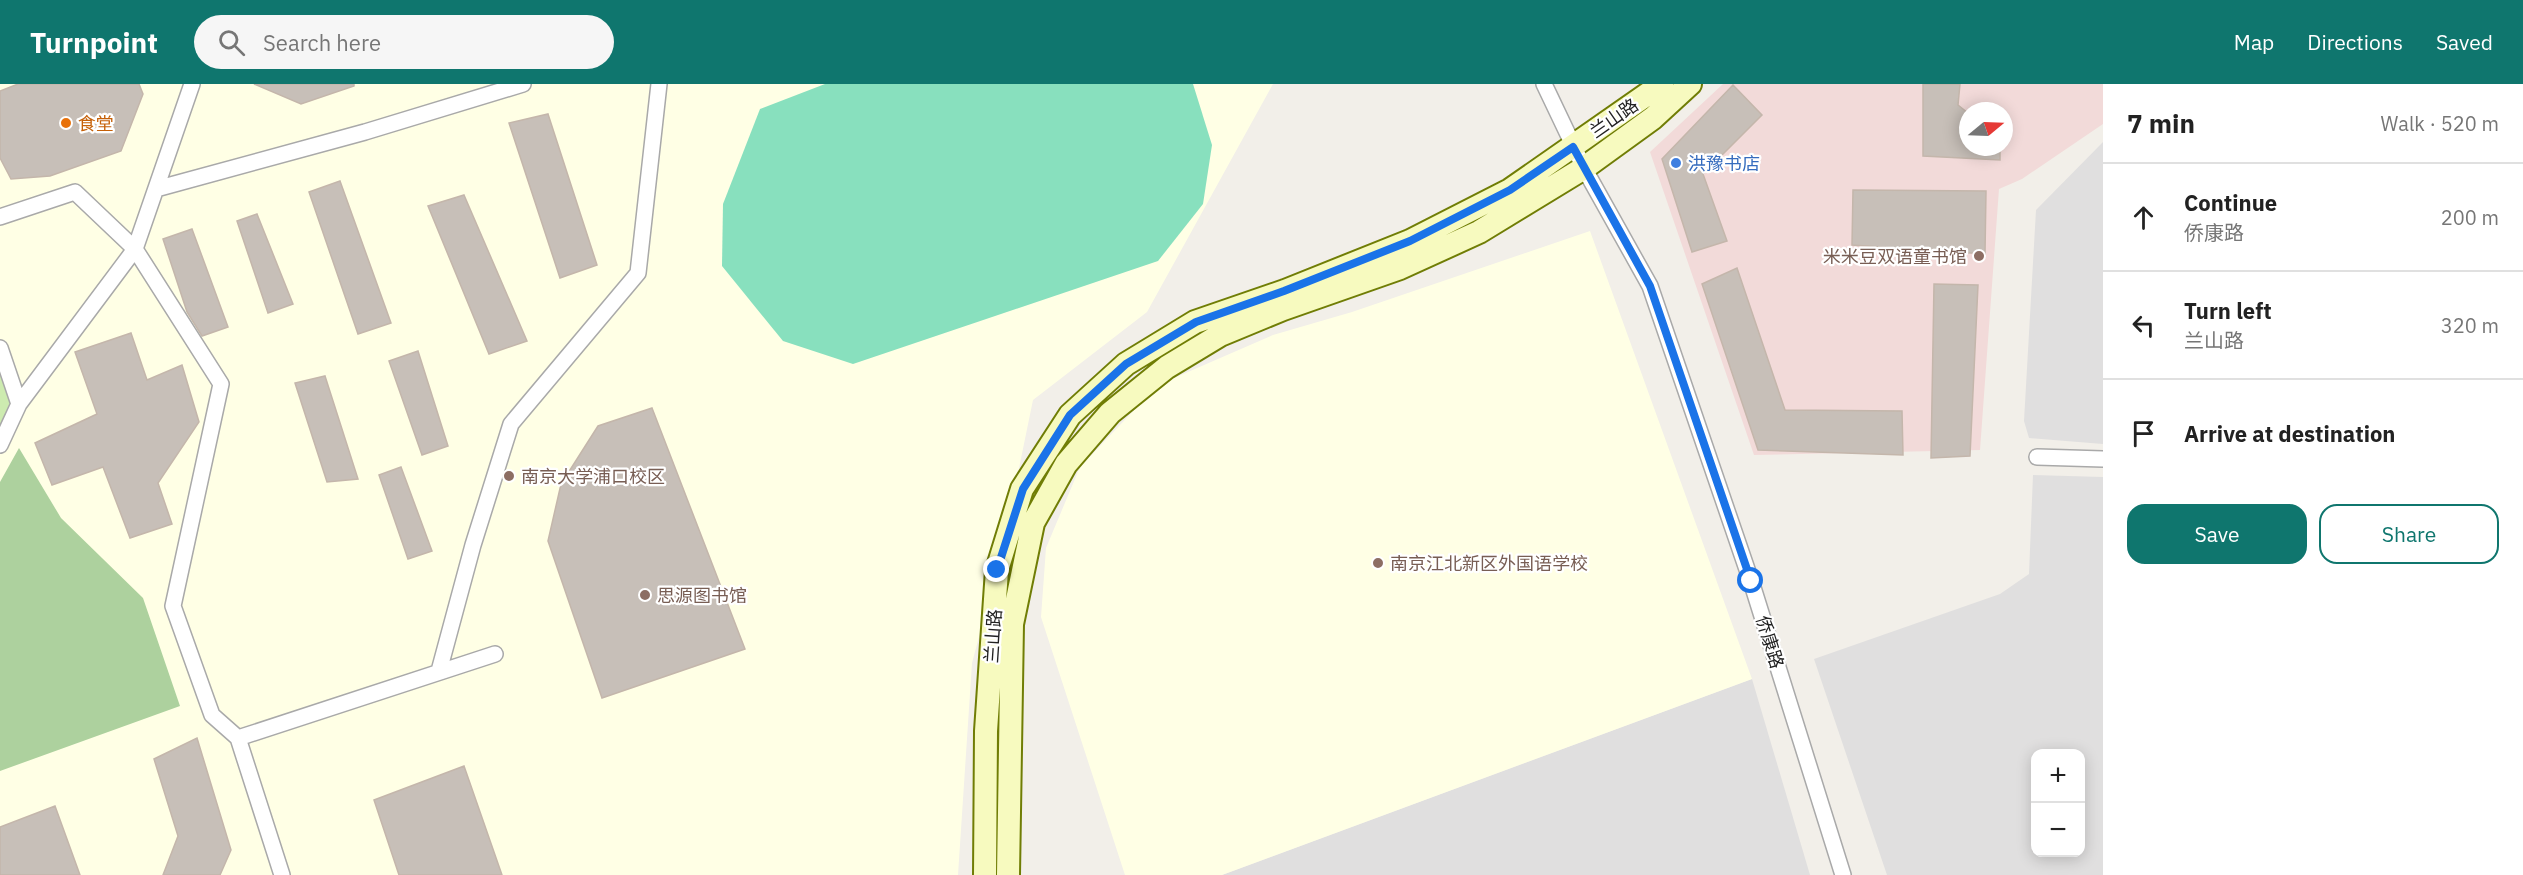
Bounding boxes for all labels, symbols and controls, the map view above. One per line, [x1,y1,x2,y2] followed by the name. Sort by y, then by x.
[194,15,614,69] search box
[30,24,158,61] text: Turnpoint
[215,26,248,59] icon: search
[263,28,381,57] text: Search here
[2234,28,2274,56] text: Map
[2307,28,2403,56] text: Directions
[2436,28,2493,56] text: Saved
[1585,93,1643,143] street label: 兰山路
[1959,102,2013,156] north arrow
[2127,106,2195,140] text: 7 min
[2381,110,2499,137] text: Walk · 520 m
[78,112,114,135] place label: 食堂
[59,116,73,130] marker: 食堂
[1688,152,1760,175] place label: 洪豫书店
[1669,156,1683,170] marker: 洪豫书店
[2184,188,2277,217] text: Continue
[2127,201,2160,234] icon: ahead
[2441,204,2499,231] text: 200 m
[2184,219,2244,246] text: 侨康路
[1823,245,1967,268] place label: 米米豆双语童书馆
[1972,249,1986,263] marker: 米米豆双语童书馆
[2184,296,2272,325] text: Turn left
[2127,309,2160,342] icon: left
[2441,312,2499,339] text: 320 m
[2184,327,2244,354] text: 兰山路
[2127,417,2160,450] icon: arrive
[2184,419,2395,448] text: Arrive at destination
[521,465,665,488] place label: 南京大学浦口校区
[502,469,516,483] marker: 南京大学浦口校区
[2127,504,2307,564] button: Save
[2319,504,2499,564] button: Share
[1390,552,1588,575] place label: 南京江北新区外国语学校
[983,556,1009,582] route end
[1371,556,1385,570] marker: 南京江北新区外国语学校
[1737,567,1763,593] route start
[657,584,747,607] place label: 思源图书馆
[638,588,652,602] marker: 思源图书馆
[980,608,1006,664] street label: 兰山路
[1751,613,1789,671] street label: 侨康路
[2031,749,2085,857] map controls
[2031,749,2085,803] button: +
[2031,803,2085,857] button: −

